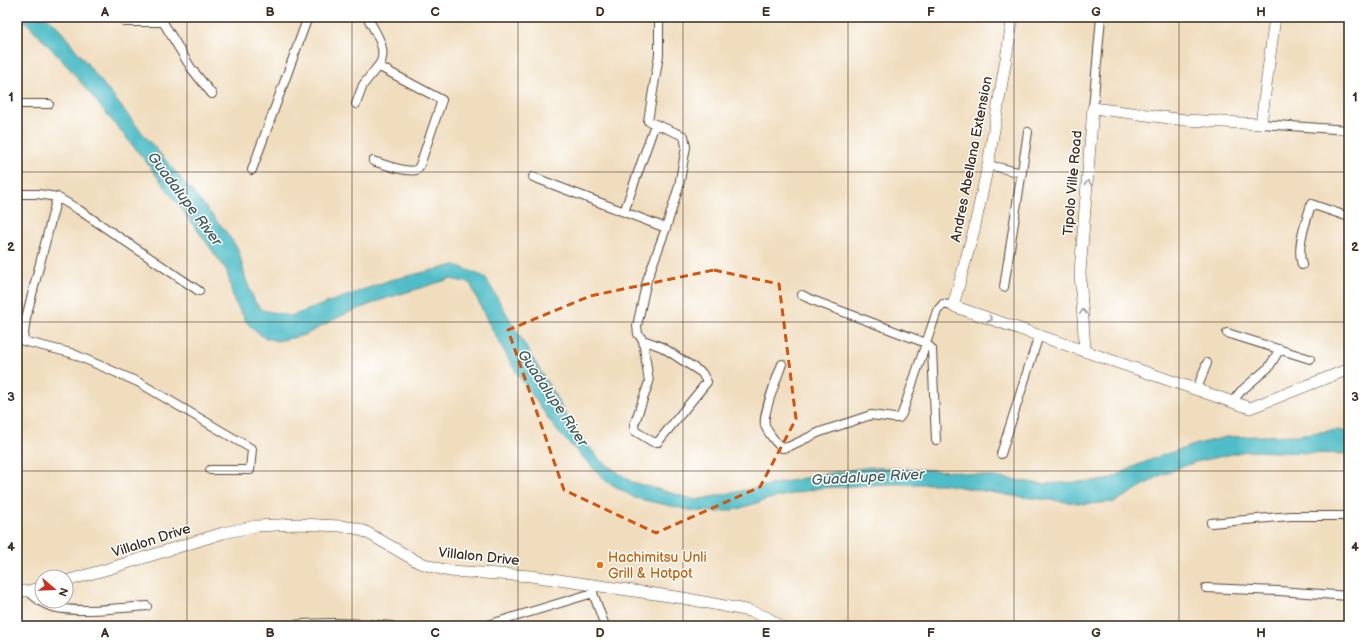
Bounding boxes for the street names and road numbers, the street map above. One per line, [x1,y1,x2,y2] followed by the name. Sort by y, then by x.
[947,75,996,243] street label: Andres Abellana Extension
[1059,130,1086,236] street label: Tipolo Ville Road
[110,520,193,561] street label: Villalon Drive
[437,544,520,569] street label: Villalon Drive

